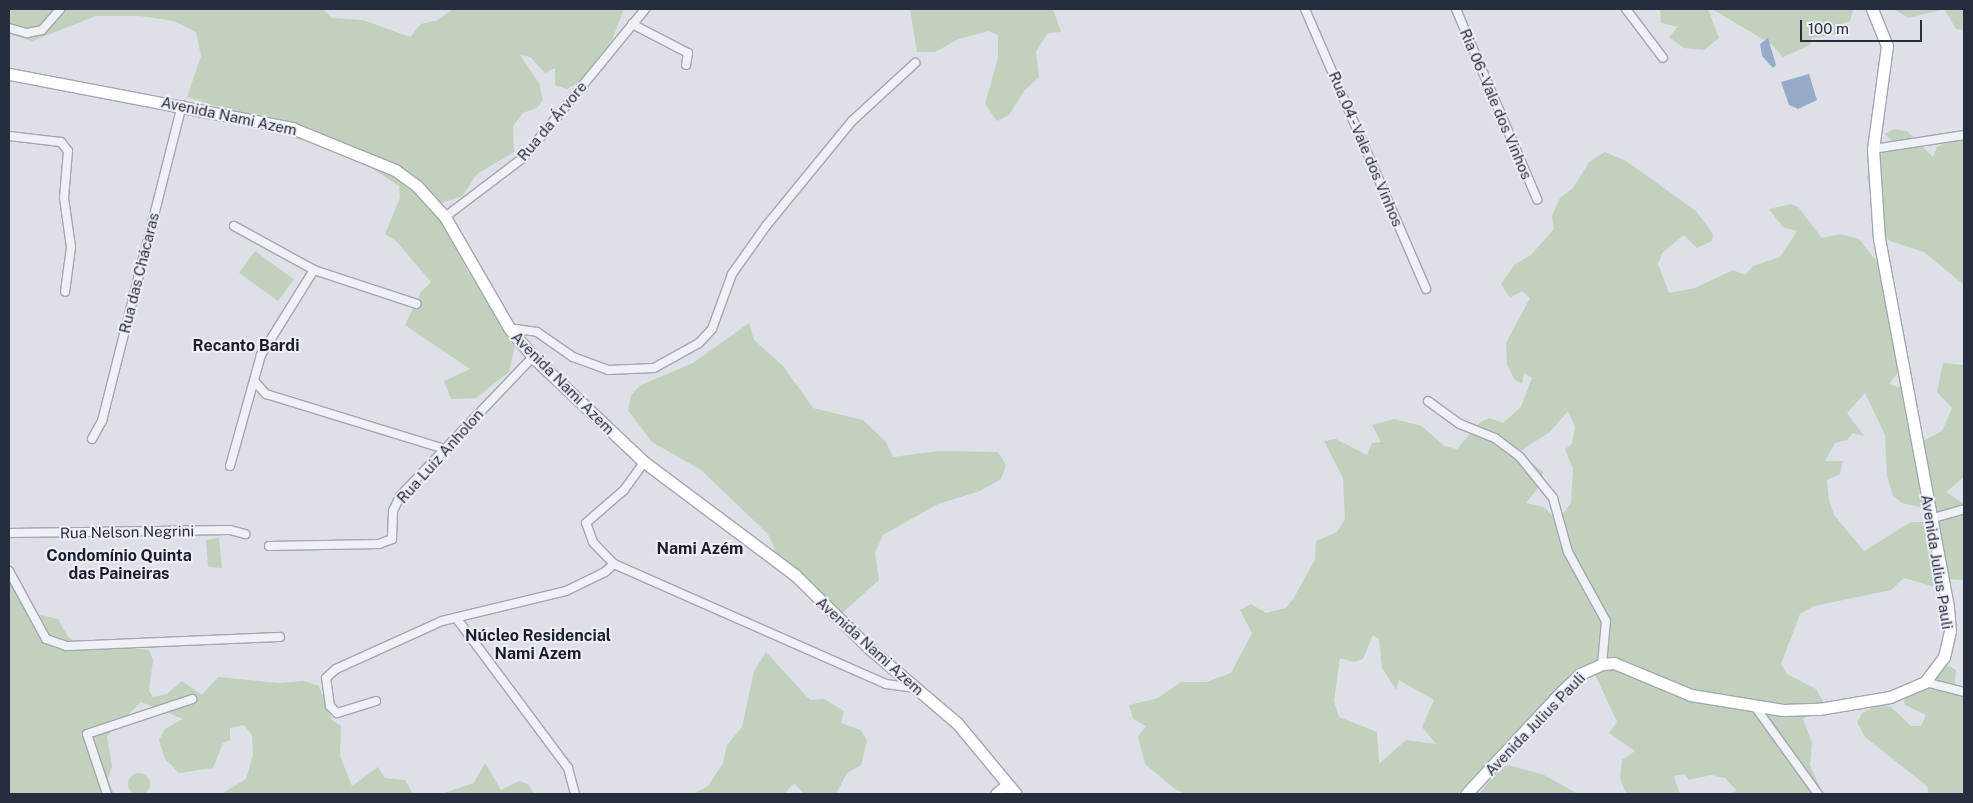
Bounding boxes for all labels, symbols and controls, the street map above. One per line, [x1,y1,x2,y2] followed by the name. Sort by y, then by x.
[1803,10,1926,42] scale bar
[1808,20,1849,37] text: 100 m
[1455,24,1537,184] street label: Ria 06 - Vale dos Vinhos
[1324,66,1408,232] street label: Rua 04 - Vale dos Vinhos
[513,78,591,164] street label: Rua da Árvore
[160,93,298,139] street label: Avenida Nami Azem
[115,211,163,335] street label: Rua das Chácaras
[508,328,618,438] street label: Avenida Nami Azem
[193,336,299,356] district label: Recanto Bardi
[393,405,487,507] street label: Rua Luiz Anholon
[1917,493,1957,631] street label: Avenida Julius Pauli
[60,522,194,542] street label: Rua Nelson Negrini
[657,539,743,559] district label: Nami Azém
[46,546,192,584] district label: Condomínio Quinta das Paineiras
[813,593,927,699] street label: Avenida Nami Azem
[465,626,611,664] district label: Núcleo Residencial Nami Azem
[1481,669,1589,779] street label: Avenida Julius Pauli

